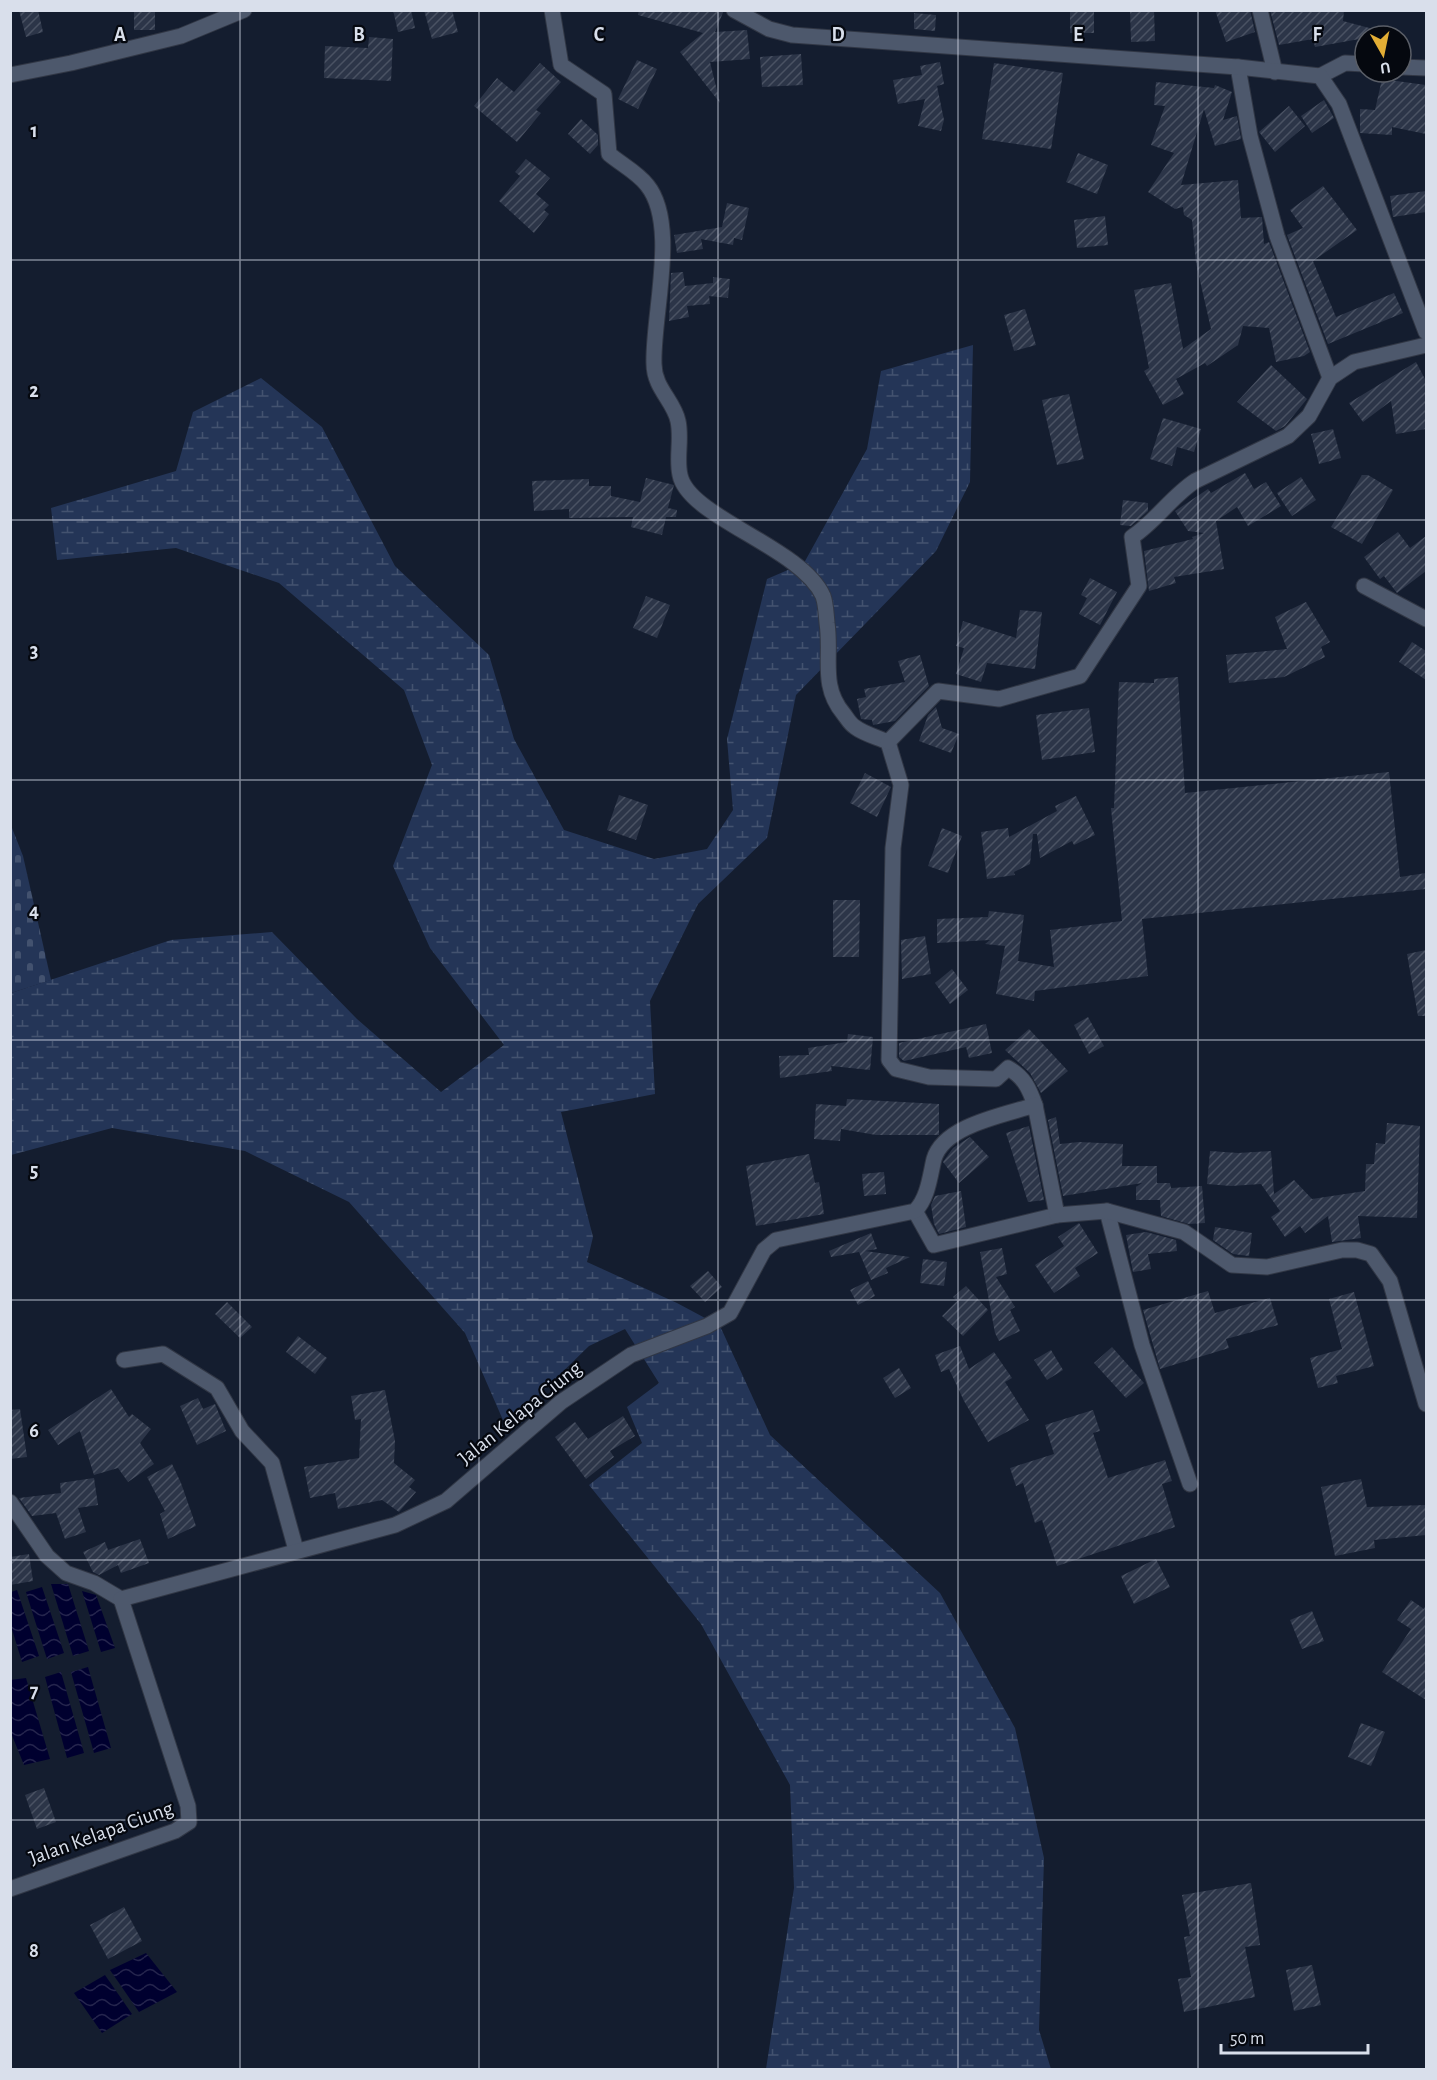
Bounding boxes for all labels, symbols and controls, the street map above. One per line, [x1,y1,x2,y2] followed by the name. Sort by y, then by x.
[1353,24,1413,84] north arrow
[114,25,126,45] text: A
[353,25,365,45] text: B
[594,25,605,45] text: C
[831,25,845,45] text: D
[1073,25,1083,45] text: E
[1312,25,1322,45] text: F
[1379,59,1391,77] text: U
[30,121,38,141] text: 1
[29,381,39,401] text: 2
[30,641,38,661] text: 3
[29,901,39,921] text: 4
[30,1161,38,1181] text: 5
[454,1357,586,1469] street label: Jalan Kelapa Ciung
[29,1421,39,1441] text: 6
[30,1681,39,1701] text: 7
[26,1797,177,1869] street label: Jalan Kelapa Ciung
[29,1941,39,1961] text: 8
[1221,2017,1368,2055] scale bar
[1230,2030,1264,2048] text: 50 m

